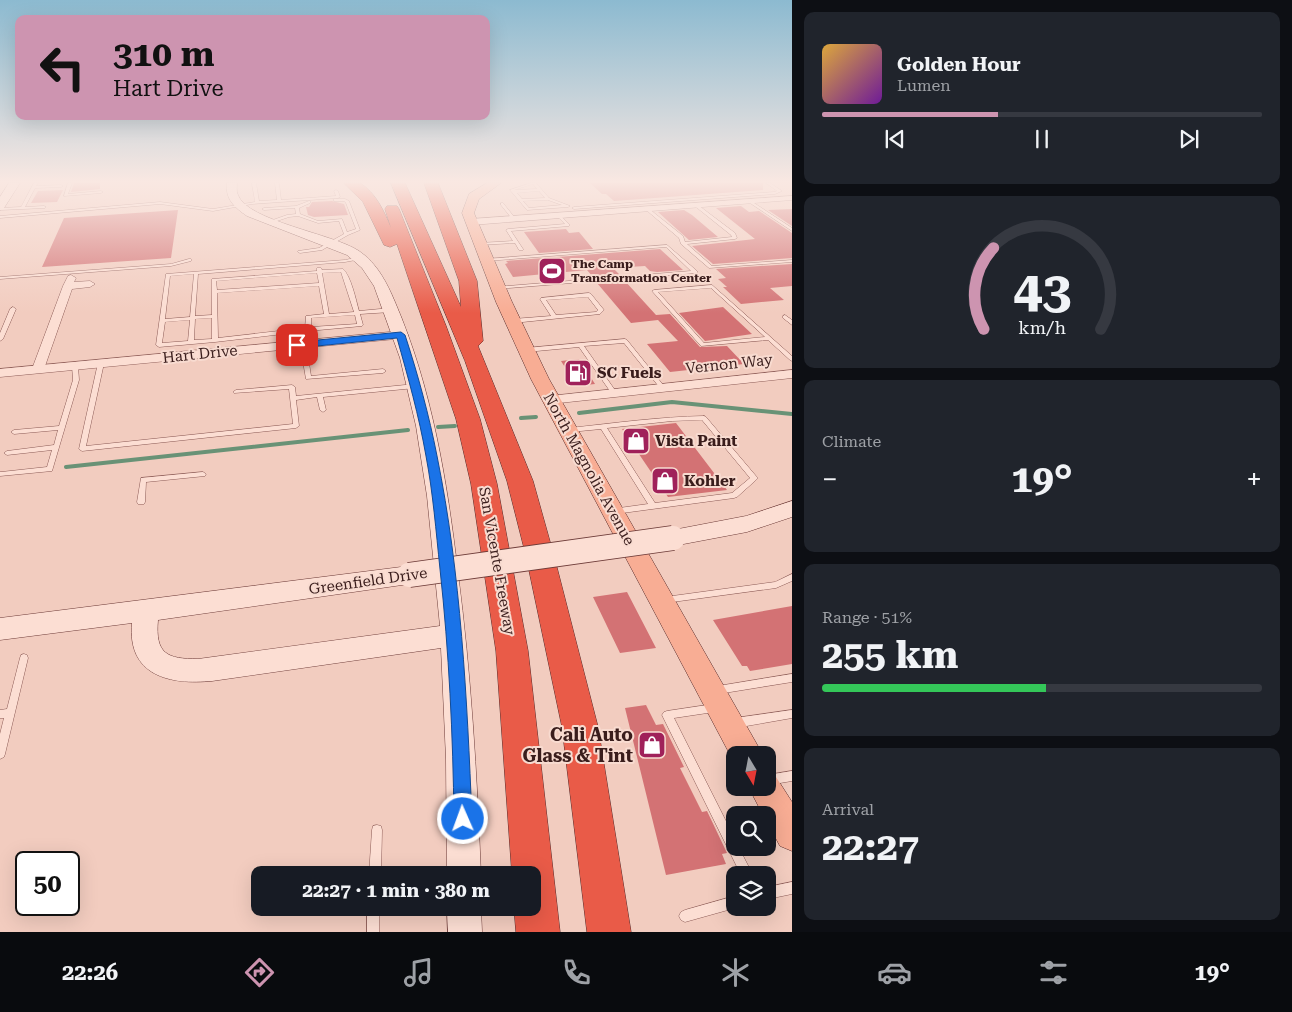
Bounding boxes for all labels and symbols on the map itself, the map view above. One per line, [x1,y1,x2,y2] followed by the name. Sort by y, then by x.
[537,256,567,286] sports icon: The Camp Transformation Center
[571,257,712,285] place label: The Camp Transformation Center
[276,324,318,366] pin
[162,341,238,367] street label: Hart Drive
[684,350,774,378] street label: Vernon Way
[563,358,593,388] fuel station icon: SC Fuels
[597,364,662,382] place label: SC Fuels
[540,390,638,548] street label: North Magnolia Avenue
[621,426,651,456] shop icon: Vista Paint
[655,432,737,450] place label: Vista Paint
[650,466,680,496] shop icon: Kohler
[684,472,736,490] place label: Kohler
[475,486,519,637] street label: San Vicente Freeway
[308,564,428,598] street label: Greenfield Drive
[522,724,633,766] place label: Cali Auto Glass & Tint
[637,730,667,760] shop icon: Cali Auto Glass & Tint
[726,746,776,796] north arrow
[436,792,488,844] position arrow
[15,851,80,916] speed limit sign: 50

